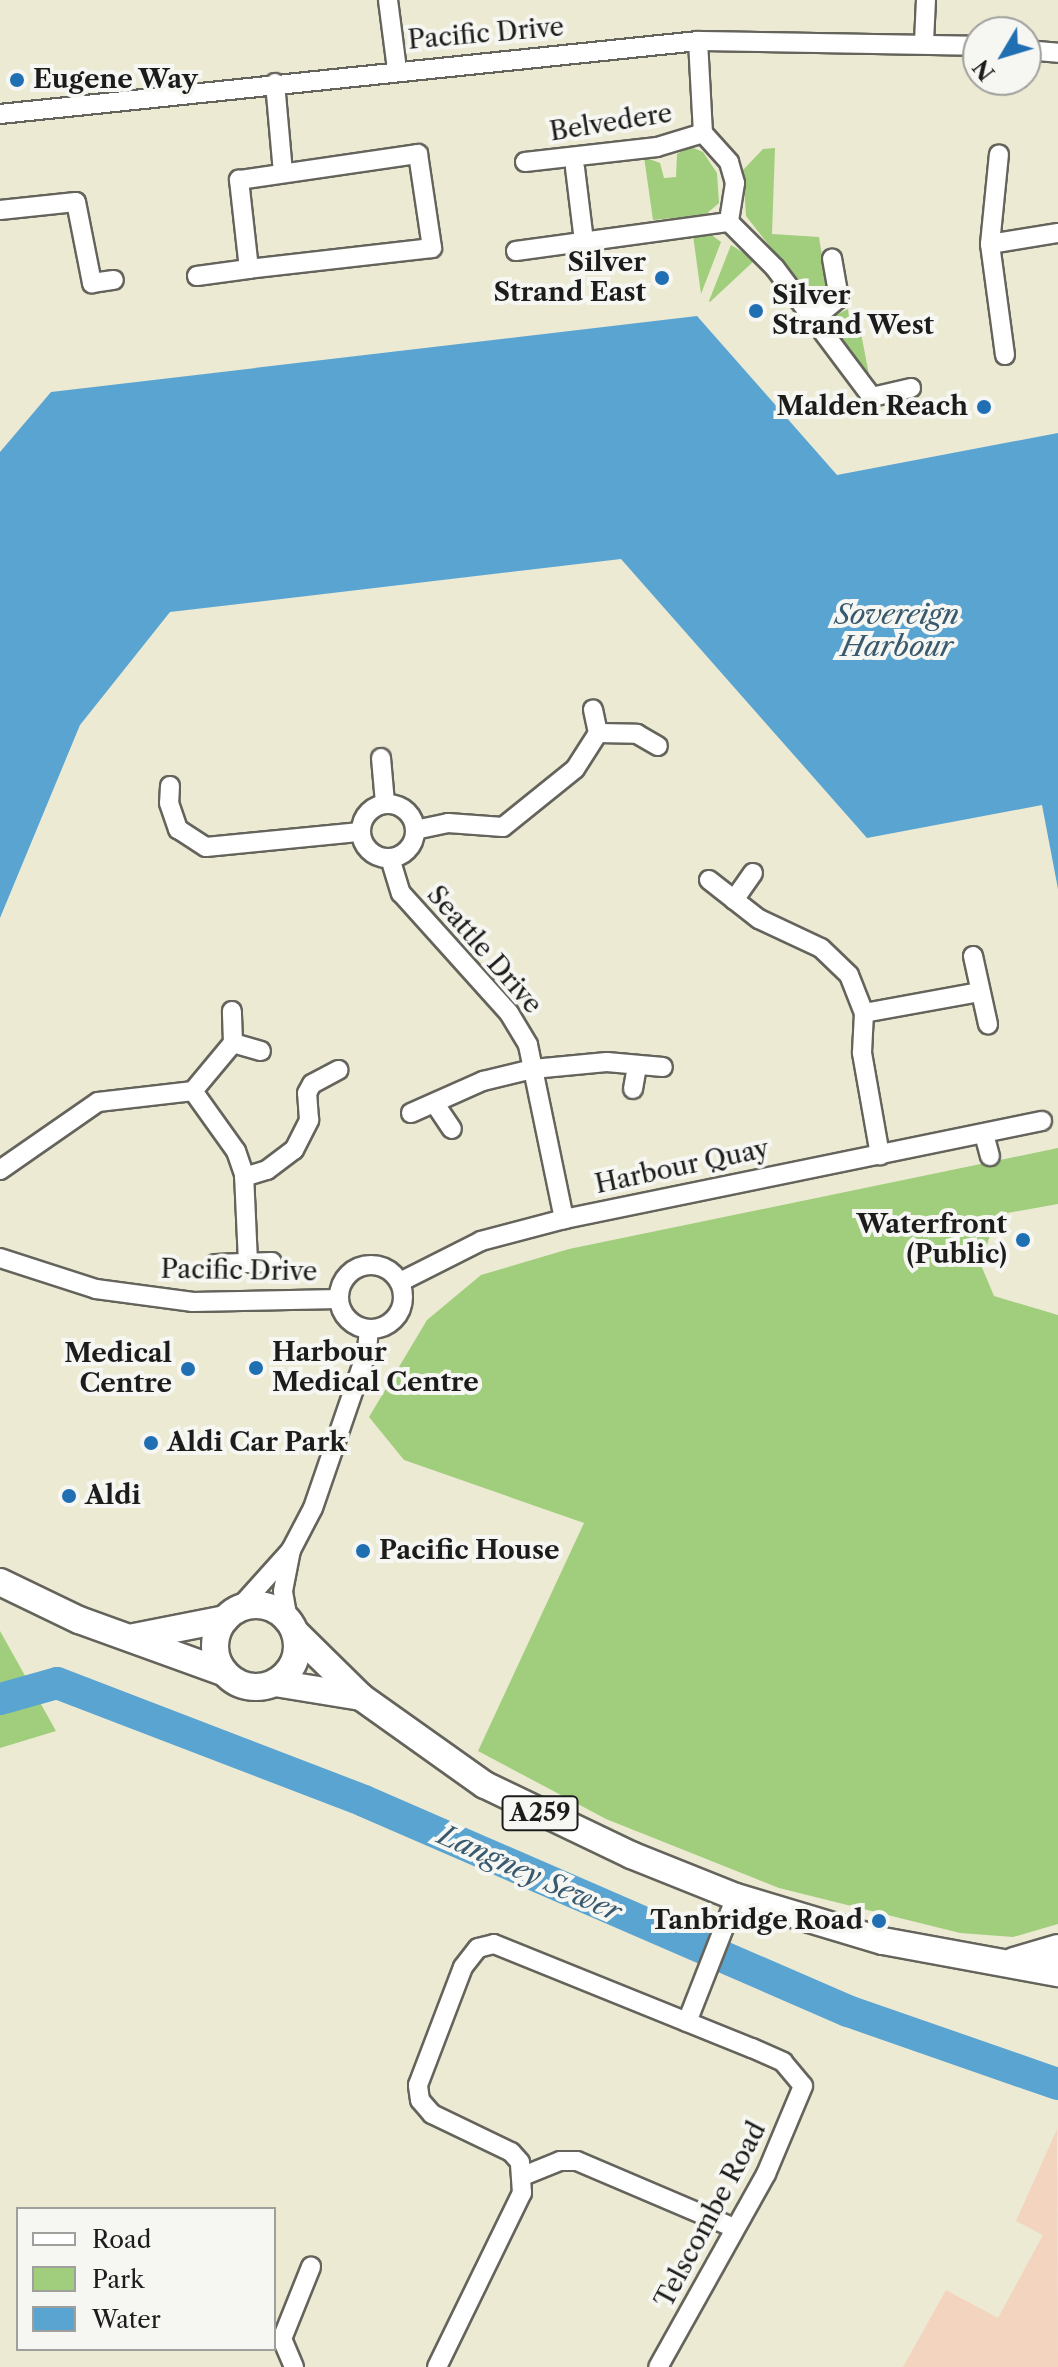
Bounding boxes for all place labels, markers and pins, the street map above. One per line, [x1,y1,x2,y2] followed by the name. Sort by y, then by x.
[33,64,199,96] place label: Eugene Way
[8,71,26,89] marker: Eugene Way
[493,247,646,308] place label: Silver Strand East
[653,269,671,287] marker: Silver Strand East
[772,280,935,342] place label: Silver Strand West
[747,302,765,320] marker: Silver Strand West
[777,391,968,423] place label: Malden Reach
[975,398,993,416] marker: Malden Reach
[856,1209,1007,1270] place label: Waterfront (Public)
[1014,1231,1032,1249] marker: Waterfront (Public)
[272,1337,479,1398] place label: Harbour Medical Centre
[64,1338,172,1400] place label: Medical Centre
[247,1359,265,1377] marker: Harbour Medical Centre
[179,1360,197,1378] marker: Medical Centre
[167,1427,347,1459] place label: Aldi Car Park
[142,1434,160,1452] marker: Aldi Car Park
[85,1480,141,1512] place label: Aldi
[60,1487,78,1505] marker: Aldi
[379,1535,560,1567] place label: Pacific House
[354,1542,372,1560] marker: Pacific House
[650,1905,863,1937] place label: Tanbridge Road
[870,1912,888,1930] marker: Tanbridge Road

